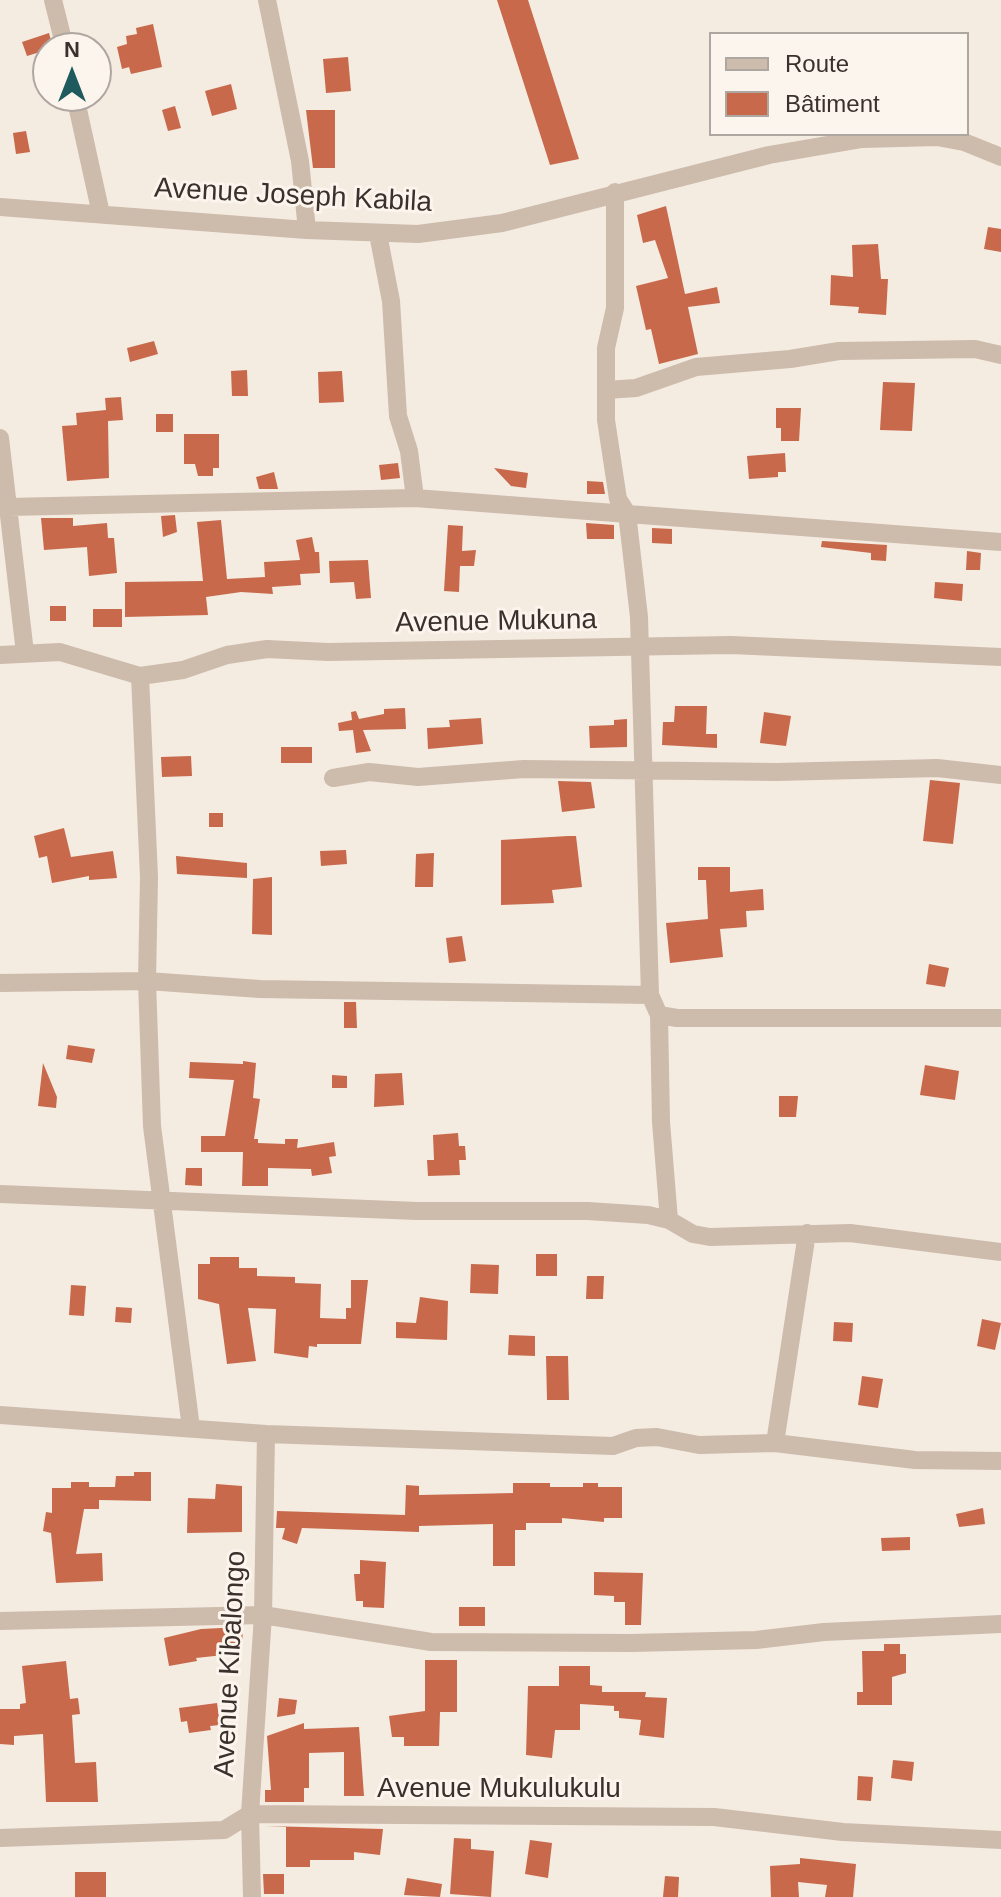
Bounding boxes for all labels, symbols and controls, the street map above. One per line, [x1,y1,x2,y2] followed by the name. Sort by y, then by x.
[32,32,112,112] north arrow
[709,32,969,136] legend
[64,37,80,62] text: N
[785,50,849,77] text: Route
[785,90,880,117] text: Bâtiment
[153,172,433,220] street label: Avenue Joseph Kabila
[395,603,597,641] street label: Avenue Mukuna
[208,1550,254,1778] street label: Avenue Kibalongo
[377,1772,621,1806] street label: Avenue Mukulukulu

